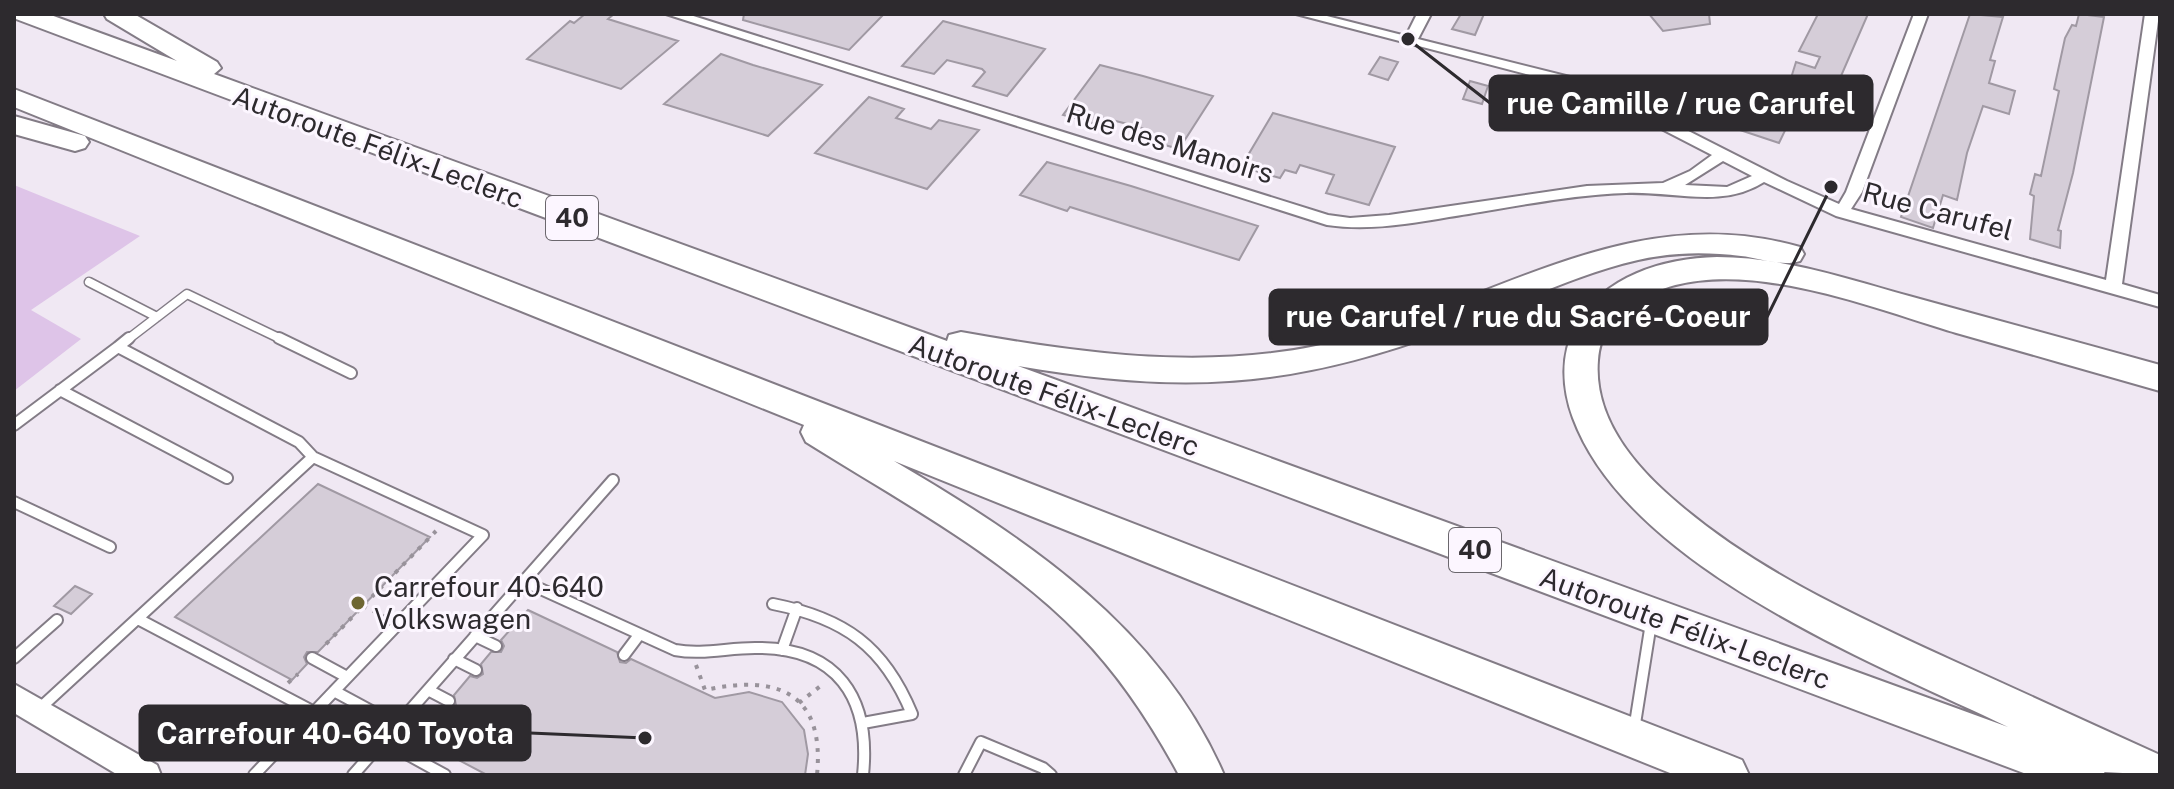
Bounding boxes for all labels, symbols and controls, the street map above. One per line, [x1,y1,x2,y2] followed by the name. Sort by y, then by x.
[1490,76,1872,130] callout: rue Camille / rue Carufel
[228,79,528,214] street label: Autoroute Félix-Leclerc
[1506,85,1856,121] text: rue Camille / rue Carufel
[1063,95,1278,190] street label: Rue des Manoirs
[1859,175,2017,246] street label: Rue Carufel
[546,196,598,240] road number: 40
[1270,290,1767,344] callout: rue Carufel / rue du Sacré-Coeur
[1285,298,1751,334] text: rue Carufel / rue du Sacré-Coeur
[904,327,1204,462] street label: Autoroute Félix-Leclerc
[1449,528,1501,572] road number: 40
[1535,560,1835,695] street label: Autoroute Félix-Leclerc
[374,570,604,635] place label: Carrefour 40-640 Volkswagen
[349,594,367,612] marker: Carrefour 40-640 Volkswagen
[140,706,530,760] callout: Carrefour 40-640 Toyota
[156,715,514,751] text: Carrefour 40-640 Toyota

